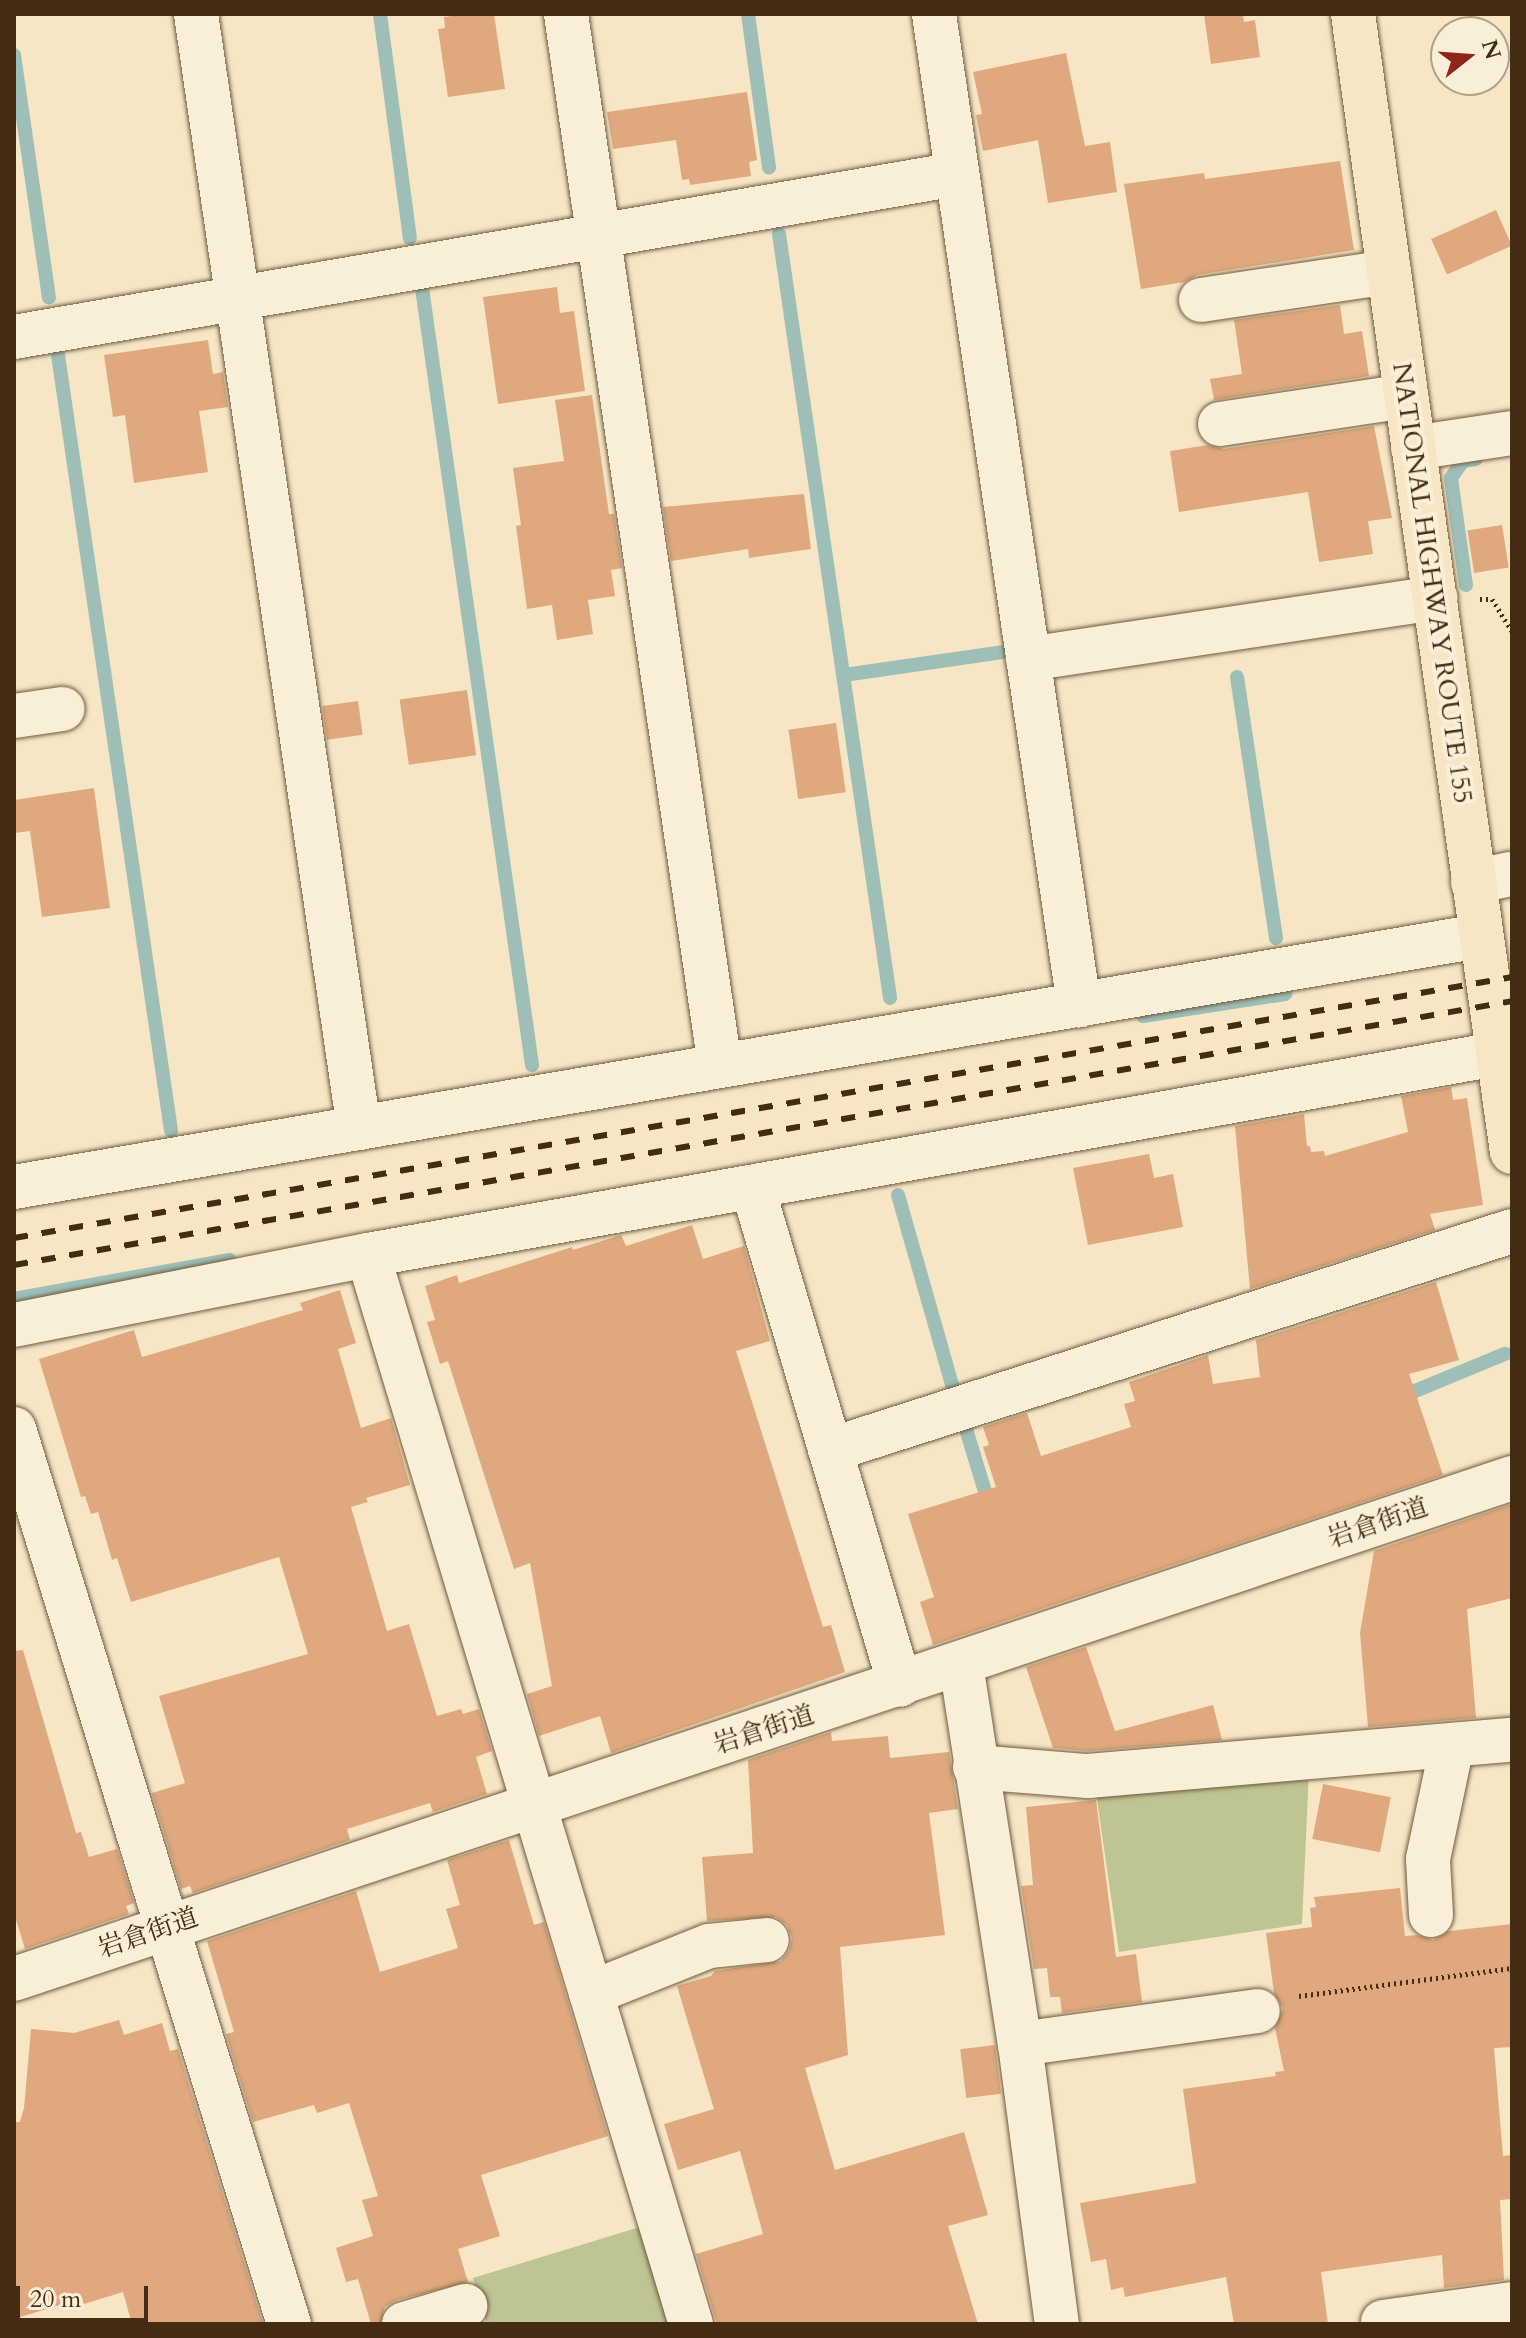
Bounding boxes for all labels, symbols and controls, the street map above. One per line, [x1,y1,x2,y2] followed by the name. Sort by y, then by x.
[1430,16,1510,96] north arrow
[1474,36,1508,63] text: N
[1386,361,1478,805] street label: NATIONAL HIGHWAY ROUTE 155
[1324,1491,1432,1555] street label: 岩倉街道
[710,1699,818,1761] street label: 岩倉街道
[94,1901,202,1965] street label: 岩倉街道
[20,2270,152,2320] scale bar
[30,2283,81,2316] text: 20 m

